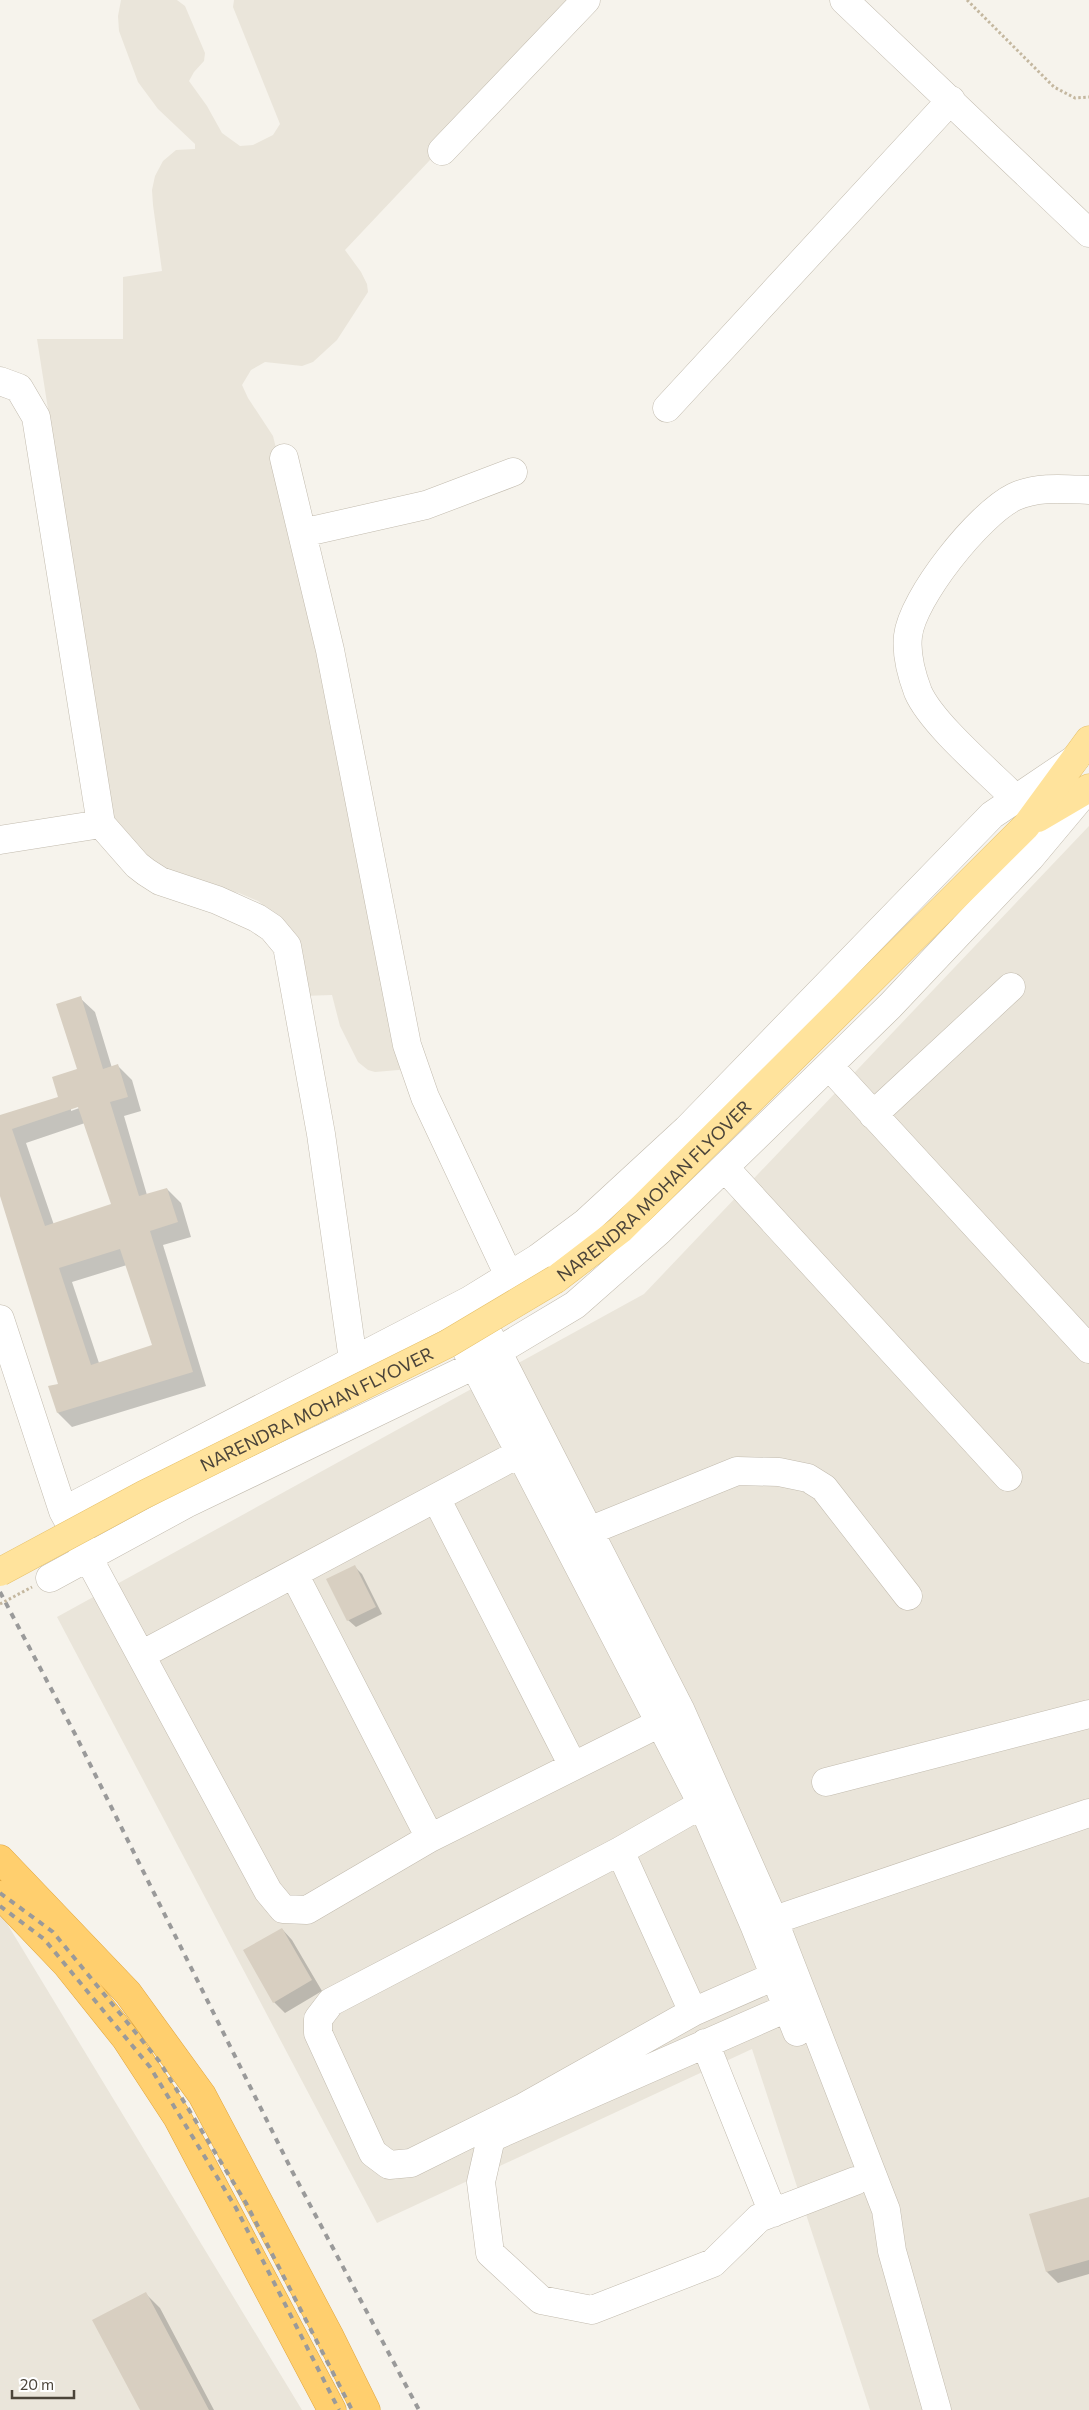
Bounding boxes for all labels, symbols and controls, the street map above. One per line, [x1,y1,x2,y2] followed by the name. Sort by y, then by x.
[552,1095,755,1286] street label: NARENDRA MOHAN FLYOVER
[196,1342,436,1476] street label: NARENDRA MOHAN FLYOVER
[12,2368,75,2400] scale bar
[20,2375,54,2393] text: 20 m

